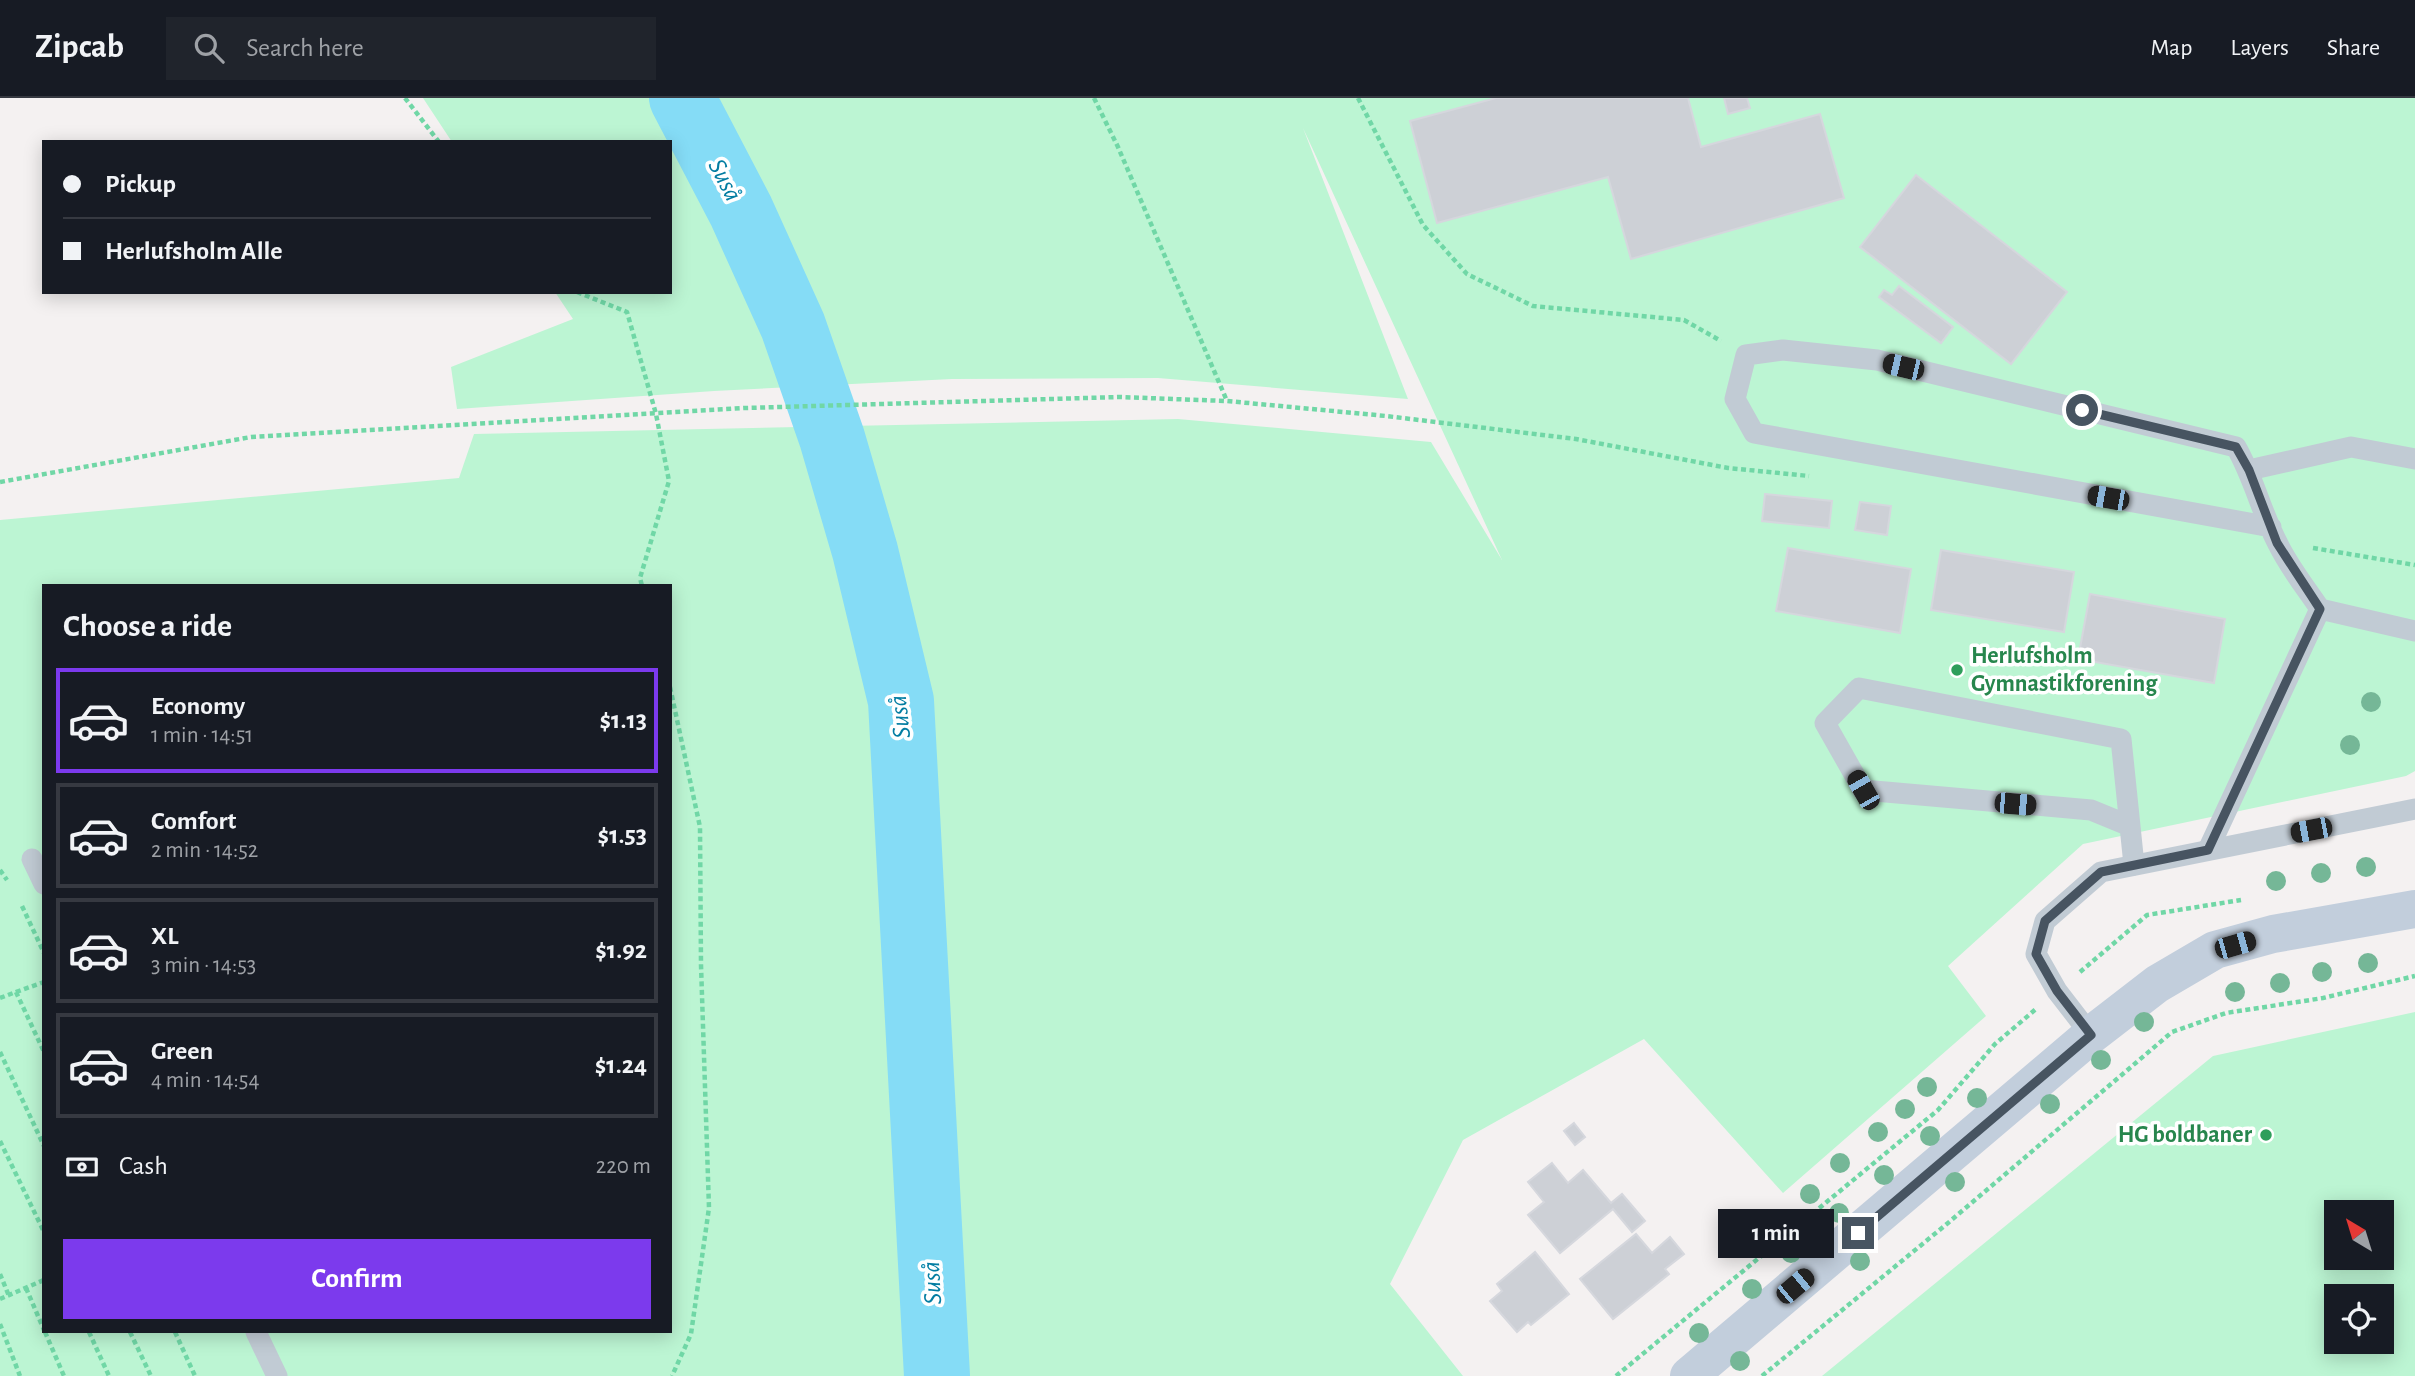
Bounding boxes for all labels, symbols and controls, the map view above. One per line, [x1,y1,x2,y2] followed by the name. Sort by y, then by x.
[166,17,656,80] search box
[190,29,228,67] icon: search
[35,31,124,64] text: Zipcab
[246,35,364,61] text: Search here
[2150,36,2192,60] text: Map
[2230,36,2289,60] text: Layers
[2327,36,2380,60] text: Share
[703,155,747,205] water label: Suså
[105,171,176,197] text: Pickup
[105,238,283,264] text: Herlufsholm Alle
[1881,352,1926,382] car
[2066,394,2098,426] route start
[2086,484,2131,512] car
[63,610,232,642] text: Choose a ride
[1971,644,2158,696] place label: Herlufsholm Gymnastikforening
[1949,662,1965,678] marker: Herlufsholm Gymnastikforening
[67,689,130,752] icon: car
[151,693,245,719] text: Economy
[885,694,915,740] water label: Suså
[599,707,647,733] text: $1.13
[151,724,253,747] text: 1 min · 14:51
[1844,767,1883,813] car
[1994,792,2037,816] car
[67,804,130,867] icon: car
[151,808,236,834] text: Comfort
[2289,816,2334,844] car
[598,822,647,848] text: $1.53
[151,839,258,862] text: 2 min · 14:52
[67,919,130,982] icon: car
[151,923,178,949] text: XL
[2212,929,2259,961] car
[595,937,647,963] text: $1.92
[151,954,256,977] text: 3 min · 14:53
[67,1034,130,1097] icon: car
[151,1038,213,1064] text: Green
[595,1052,647,1078] text: $1.24
[151,1069,259,1092] text: 4 min · 14:54
[2118,1123,2253,1147] place label: HG boldbaner
[2258,1127,2274,1143] marker: HG boldbaner
[63,1148,101,1186] icon: cash
[119,1153,168,1179] text: Cash
[596,1155,651,1178] text: 220 m
[2324,1200,2394,1270] north arrow
[2324,1200,2394,1354] map controls
[1718,1208,1834,1258] callout: 1 min
[1842,1217,1874,1249] route end
[1752,1222,1800,1245] text: 1 min
[63,1239,651,1319] button: Confirm
[918,1261,946,1305] water label: Suså
[1773,1264,1818,1308] car
[2324,1284,2394,1354] button: locate

